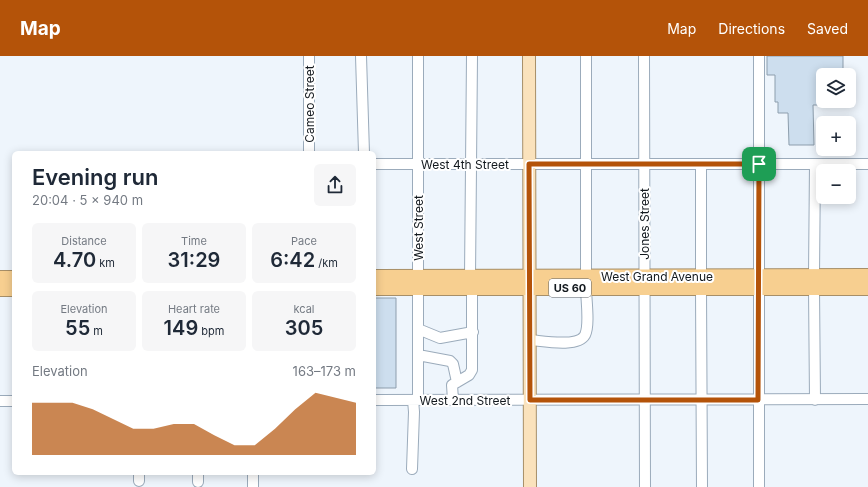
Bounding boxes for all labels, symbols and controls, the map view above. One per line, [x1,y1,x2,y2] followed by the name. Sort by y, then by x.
[20,17,61,40] text: Map
[667,20,696,37] text: Map
[718,20,785,37] text: Directions
[807,20,848,37] text: Saved
[302,65,317,143] street label: Cameo Street
[816,68,856,204] map controls
[816,68,856,108] button: layers
[816,116,856,156] button: +
[742,147,776,181] pin
[748,153,770,175] icon: arrive
[421,157,509,172] street label: West 4th Street
[32,164,158,190] text: Evening run
[314,164,356,206] button: share
[816,164,856,204] button: −
[637,188,652,260] street label: Jones Street
[32,192,143,208] text: 20:04 · 5 × 940 m
[411,195,426,261] street label: West Street
[61,234,107,248] text: Distance
[181,234,207,248] text: Time
[291,234,317,248] text: Pace
[53,248,96,272] text: 4.70
[168,248,220,272] text: 31:29
[270,248,315,272] text: 6:42
[96,256,115,270] text: km
[315,256,338,270] text: /km
[601,269,713,284] street label: West Grand Avenue
[549,279,591,297] road number: US 60
[60,302,108,316] text: Elevation
[168,302,220,316] text: Heart rate
[293,302,315,316] text: kcal
[65,316,90,340] text: 55
[164,316,198,340] text: 149
[285,316,323,340] text: 305
[90,324,103,338] text: m
[198,324,224,338] text: bpm
[32,363,88,379] text: Elevation
[293,363,356,379] text: 163–173 m
[420,393,510,408] street label: West 2nd Street

